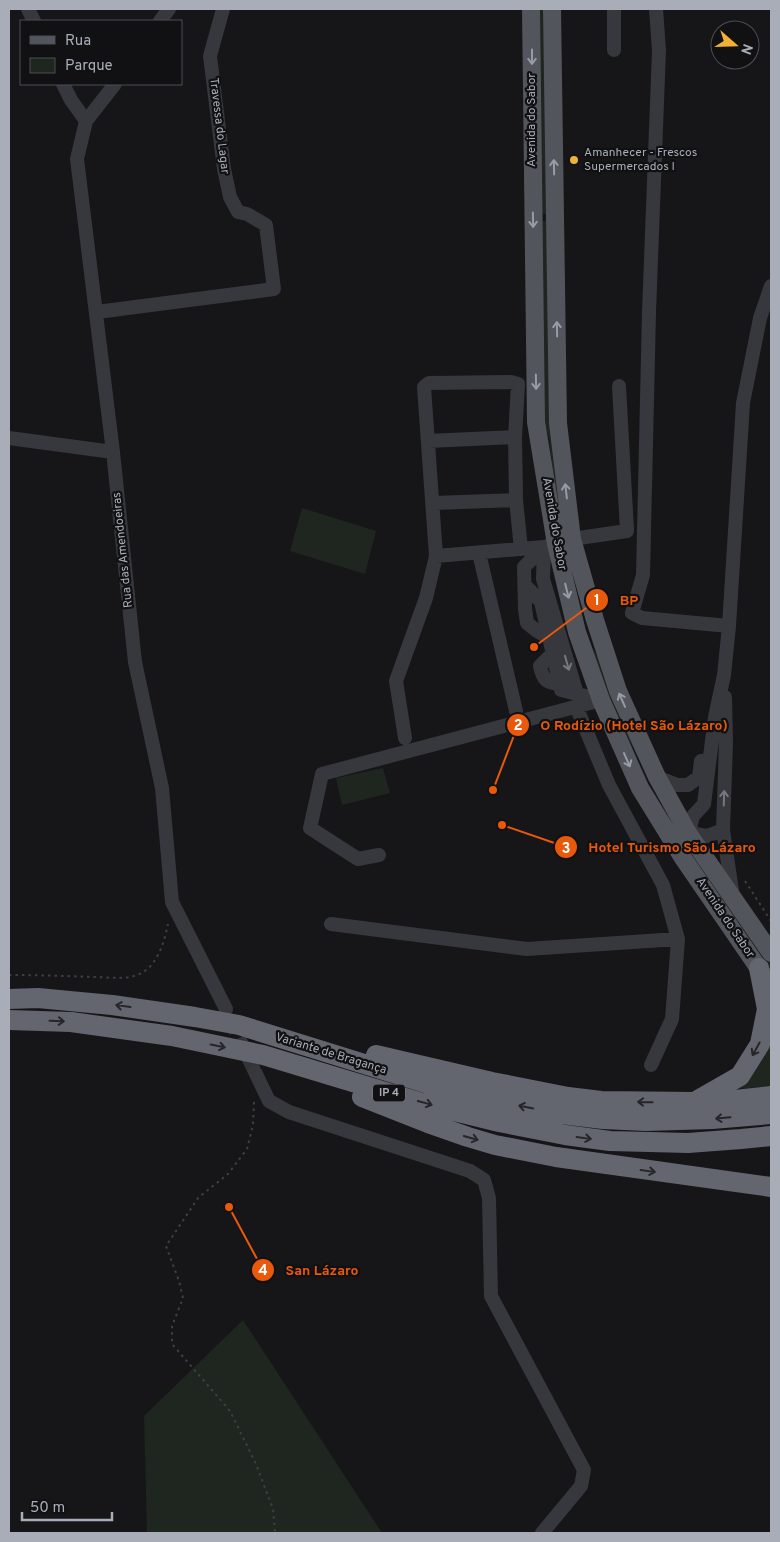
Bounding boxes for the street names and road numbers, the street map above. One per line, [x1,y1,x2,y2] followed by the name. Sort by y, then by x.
[524,73,540,167] street label: Avenida do Sabor
[205,77,233,175] street label: Travessa do Lagar
[538,476,570,572] street label: Avenida do Sabor
[109,491,137,609] street label: Rua das Amendoeiras
[692,875,758,962] street label: Avenida do Sabor
[274,1030,388,1078] street label: Variante de Bragança
[373,1084,405,1102] road number: IP 4

